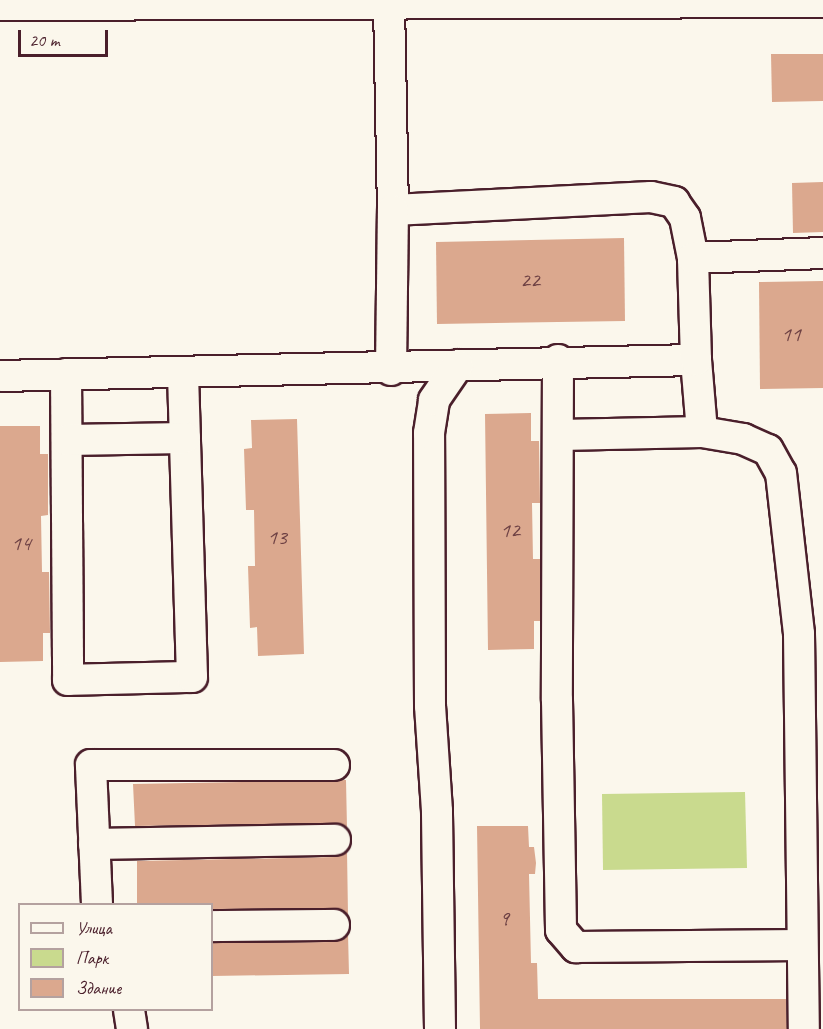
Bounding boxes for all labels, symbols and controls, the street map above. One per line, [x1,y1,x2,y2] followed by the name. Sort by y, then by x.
[21,18,111,56] scale bar
[29,29,60,51] text: 20 m
[520,268,540,294] house number: 22
[781,322,801,348] house number: 11
[500,518,520,544] house number: 12
[267,525,287,551] house number: 13
[11,531,31,557] house number: 14
[18,903,213,1011] legend
[499,906,509,932] house number: 9
[76,917,112,939] text: Улица
[76,947,108,969] text: Парк
[76,977,121,999] text: Здание

